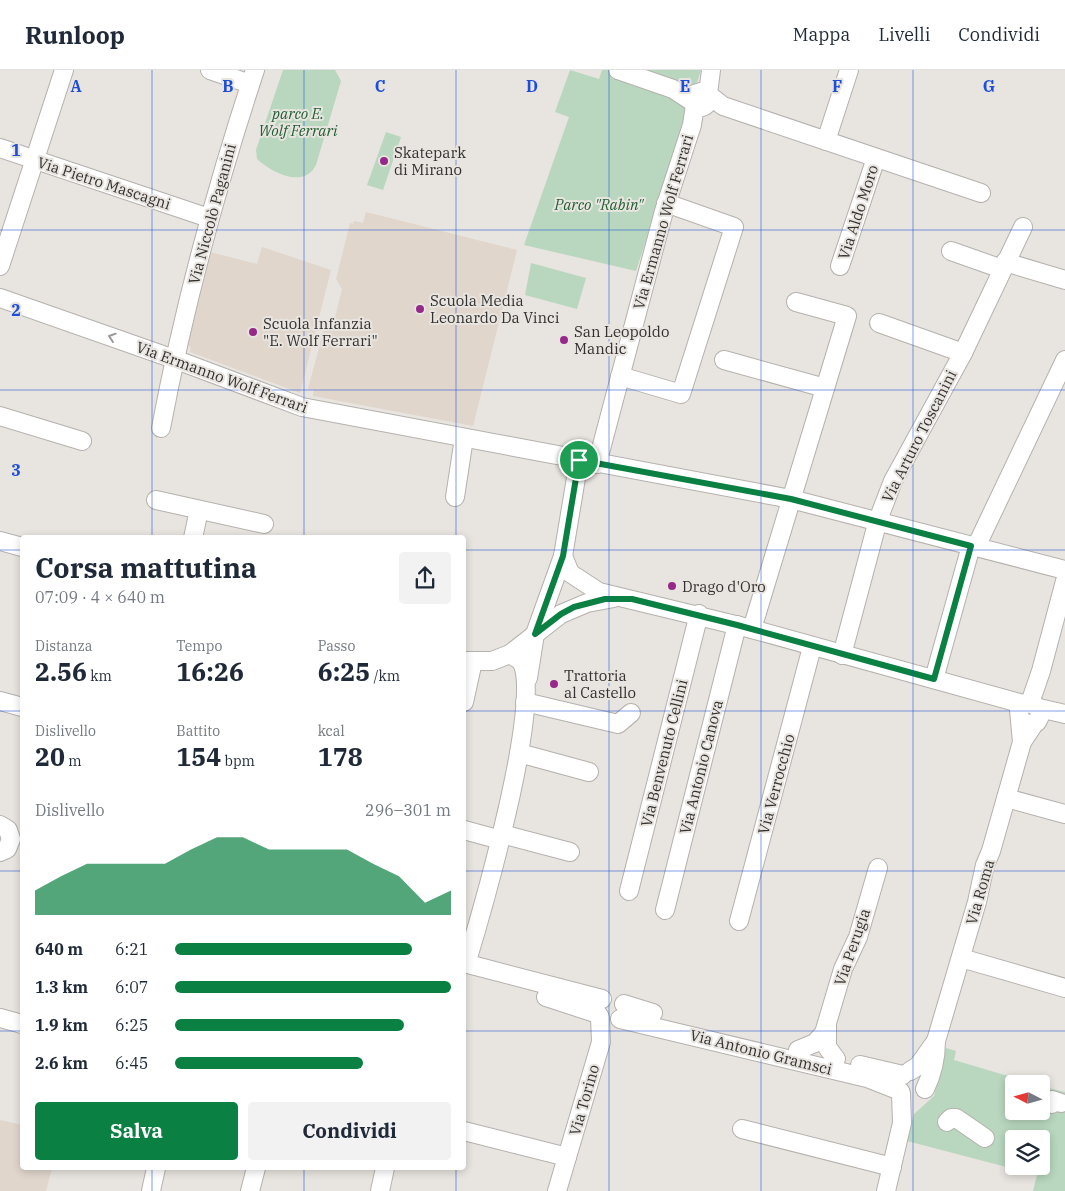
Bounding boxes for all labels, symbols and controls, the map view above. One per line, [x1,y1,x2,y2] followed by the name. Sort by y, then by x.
[25,19,125,51] text: Runloop
[793,23,850,46] text: Mappa
[878,23,930,46] text: Livelli
[958,23,1040,46] text: Condividi
[70,76,82,96] text: A
[222,76,234,96] text: B
[375,76,385,96] text: C
[526,76,538,96] text: D
[680,76,690,96] text: E
[832,76,842,96] text: F
[983,76,995,96] text: G
[259,104,338,140] park label: parco E. Wolf Ferrari
[629,132,697,312] street label: Via Ermanno Wolf Ferrari
[11,140,21,160] text: 1
[184,141,240,286] street label: Via Niccolò Paganini
[394,143,466,179] place label: Skatepark di Mirano
[35,152,173,214] street label: Via Pietro Mascagni
[378,155,390,167] marker: Skatepark di Mirano
[834,162,882,262] street label: Via Aldo Moro
[554,195,645,214] park label: Parco "Rabin"
[430,291,560,327] place label: Scuola Media Leonardo Da Vinci
[11,300,21,320] text: 2
[414,303,426,315] marker: Scuola Media Leonardo Da Vinci
[263,314,378,350] place label: Scuola Infanzia "E. Wolf Ferrari"
[574,322,669,358] place label: San Leopoldo Mandic
[247,326,259,338] marker: Scuola Infanzia "E. Wolf Ferrari"
[108,333,117,343] one-way arrow
[558,334,570,346] marker: San Leopoldo Mandic
[134,337,311,417] street label: Via Ermanno Wolf Ferrari
[877,367,961,505] street label: Via Arturo Toscanini
[558,439,600,481] pin
[565,446,593,474] icon: arrive
[11,460,21,480] text: 3
[35,549,257,586] text: Corsa mattutina
[399,552,451,604] button: share
[682,577,766,596] place label: Drago d'Oro
[666,580,678,592] marker: Drago d'Oro
[35,587,165,607] text: 07:09 · 4 × 640 m
[35,637,92,655] text: Distanza
[176,637,222,655] text: Tempo
[318,637,355,655] text: Passo
[35,655,87,688] text: 2.56
[176,655,244,688] text: 16:26
[318,655,370,688] text: 6:25
[564,666,636,702] place label: Trattoria al Castello
[87,667,112,685] text: km
[370,667,400,685] text: /km
[636,677,692,829] street label: Via Benvenuto Cellini
[548,678,560,690] marker: Trattoria al Castello
[675,698,727,836] street label: Via Antonio Canova
[35,722,96,740] text: Dislivello
[176,722,220,740] text: Battito
[318,722,345,740] text: kcal
[753,732,799,836] street label: Via Verrocchio
[35,740,65,773] text: 20
[176,740,221,773] text: 154
[318,740,363,773] text: 178
[65,752,82,770] text: m
[221,752,255,770] text: bpm
[35,800,105,820] text: Dislivello
[365,800,451,820] text: 296–301 m
[962,857,998,927] street label: Via Roma
[830,906,874,988] street label: Via Perugia
[35,939,83,959] text: 640 m
[115,939,148,959] text: 6:21
[35,977,88,997] text: 1.3 km
[115,977,148,997] text: 6:07
[35,1015,88,1035] text: 1.9 km
[115,1015,148,1035] text: 6:25
[688,1025,834,1079] street label: Via Antonio Gramsci
[35,1053,88,1073] text: 2.6 km
[115,1053,148,1073] text: 6:45
[565,1062,603,1138] street label: Via Torino
[1005,1075,1050,1120] north arrow
[1005,1075,1050,1175] map controls
[35,1102,238,1160] button: Salva
[248,1102,451,1160] button: Condividi
[1005,1130,1050,1175] button: layers

